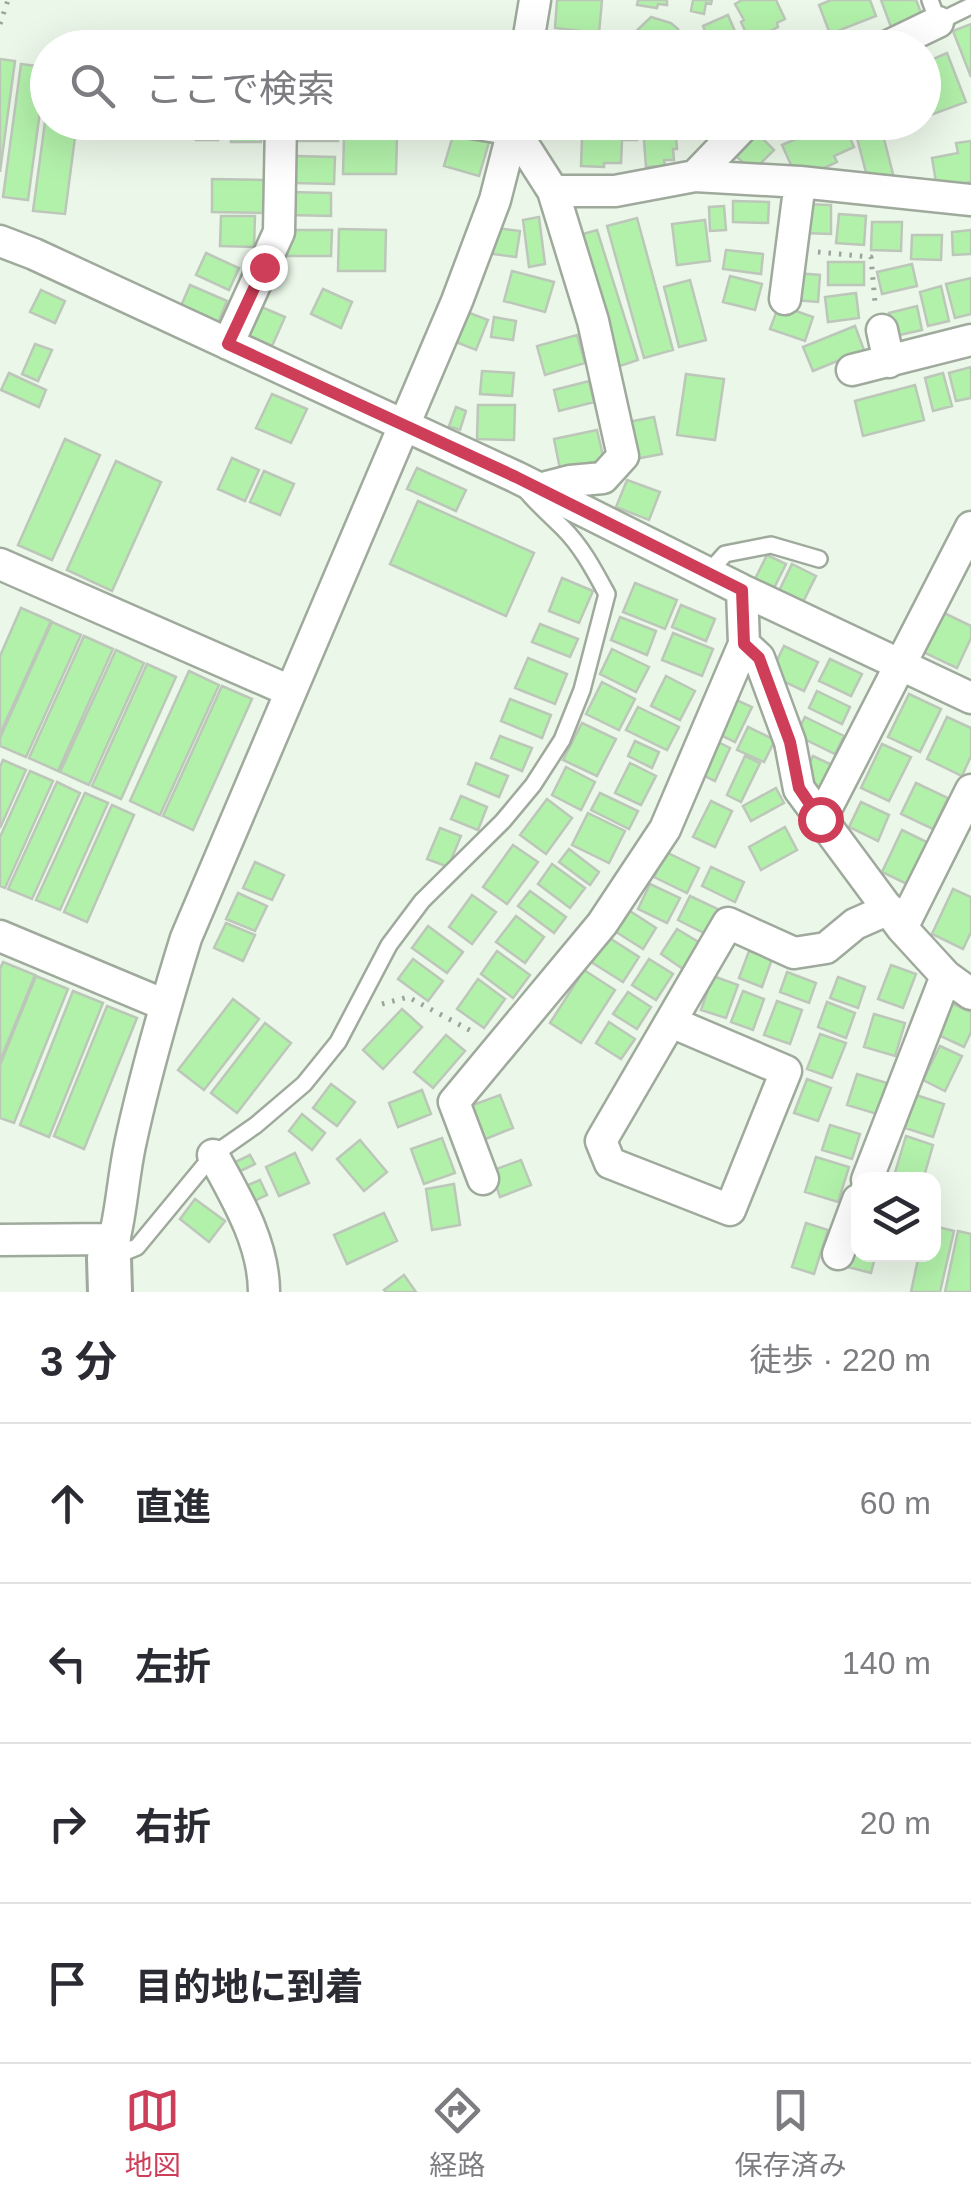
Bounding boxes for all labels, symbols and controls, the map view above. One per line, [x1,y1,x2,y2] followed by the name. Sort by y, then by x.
[30,30,941,140] search box
[65,58,120,113] icon: search
[145,68,335,110] text: ここで検索
[242,245,288,291] route end
[798,797,844,843] route start
[851,1172,941,1262] map controls
[851,1172,941,1262] button: layers
[40,1338,117,1385] text: 3 分
[750,1342,931,1378] text: 徒歩 · 220 m
[40,1476,95,1531] icon: ahead
[860,1485,931,1521] text: 60 m
[135,1486,211,1528] text: 直進
[40,1636,95,1691] icon: left
[842,1645,931,1681] text: 140 m
[135,1646,211,1688] text: 左折
[40,1796,95,1851] icon: right
[860,1805,931,1841] text: 20 m
[135,1806,211,1848] text: 右折
[40,1956,95,2011] icon: arrive
[135,1966,363,2008] text: 目的地に到着
[124,2083,181,2183] tab: 地図
[429,2083,486,2183] tab: 経路
[734,2083,847,2183] tab: 保存済み

